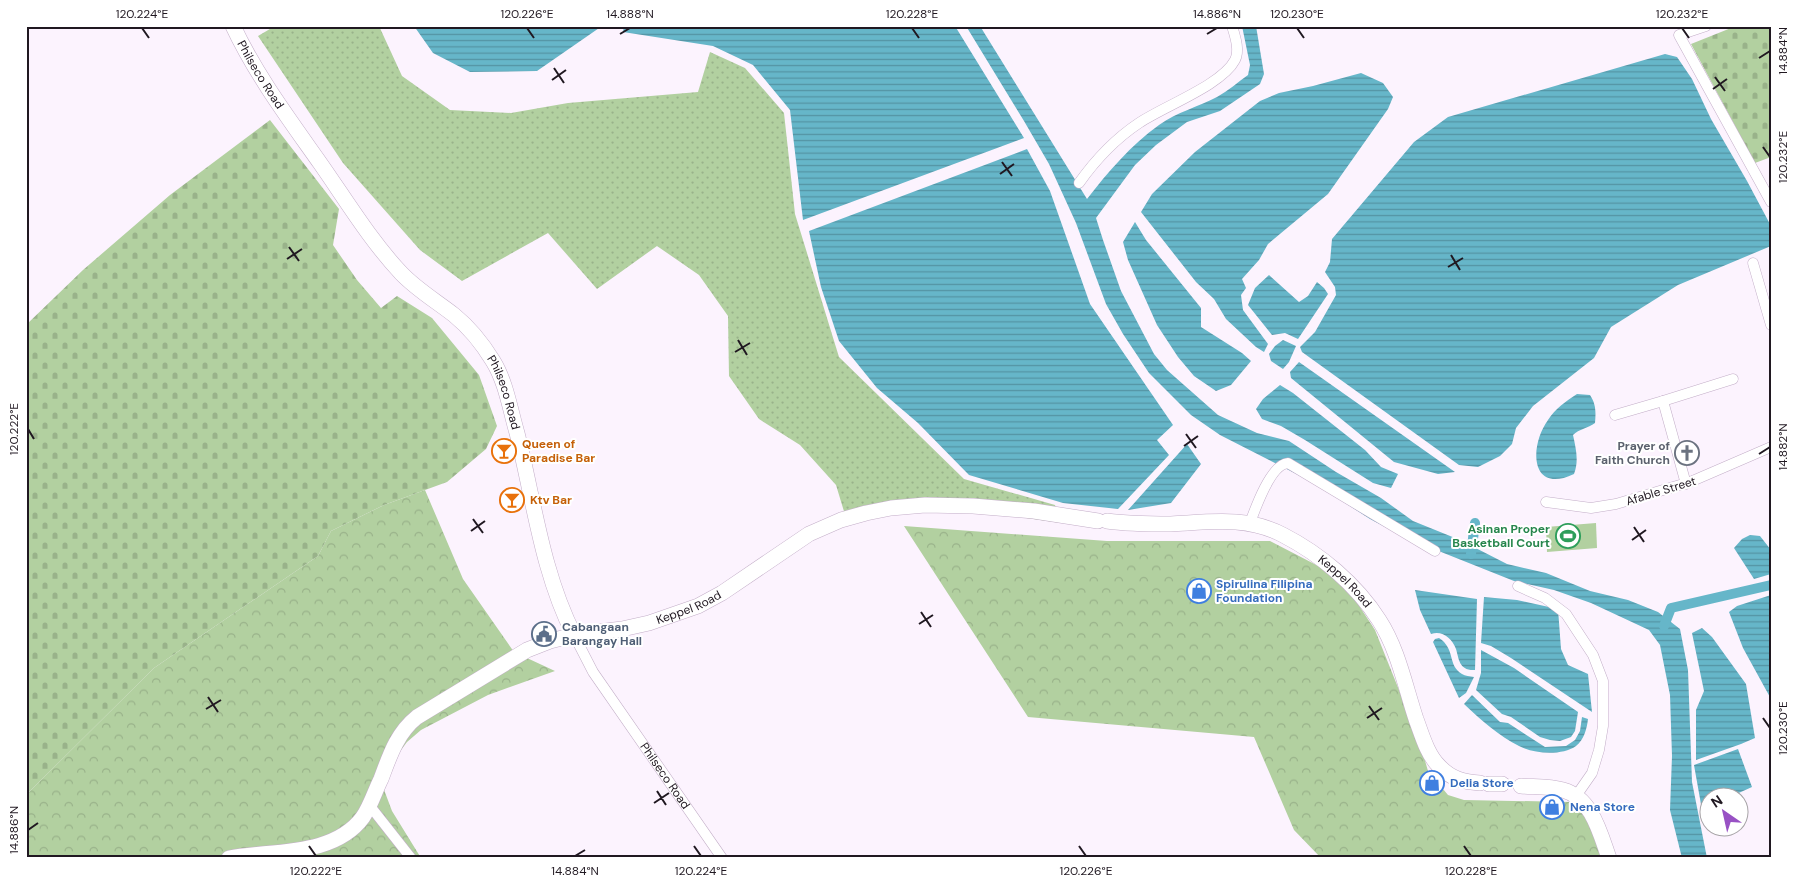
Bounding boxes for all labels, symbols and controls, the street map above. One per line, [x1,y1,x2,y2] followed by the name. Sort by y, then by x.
[116,6,168,22] text: 120.224°E
[501,6,554,22] text: 120.226°E
[606,6,654,22] text: 14.888°N
[886,6,938,22] text: 120.228°E
[1193,6,1241,22] text: 14.886°N
[1270,6,1324,22] text: 120.230°E
[1656,6,1708,22] text: 120.232°E
[1775,27,1791,75] text: 14.884°N
[234,38,288,112] street label: Philseco Road
[1775,131,1791,183] text: 120.232°E
[483,352,524,431] street label: Philseco Road
[6,403,22,455] text: 120.222°E
[1775,423,1791,471] text: 14.882°N
[522,436,595,466] place label: Queen of Paradise Bar
[491,438,517,464] bar icon: Queen of Paradise Bar
[1595,438,1670,468] place label: Prayer of Faith Church
[1674,440,1700,466] church icon: Prayer of Faith Church
[1624,473,1698,509] street label: Afable Street
[499,487,525,513] bar icon: Ktv Bar
[530,492,572,508] place label: Ktv Bar
[1452,521,1550,551] place label: Asinan Proper Basketball Court
[1555,523,1581,549] sports icon: Asinan Proper Basketball Court
[1315,551,1375,611] street label: Keppel Road
[1216,576,1312,606] place label: Spirulina Filipina Foundation
[1186,578,1212,604] shop icon: Spirulina Filipina Foundation
[654,587,724,628] street label: Keppel Road
[562,619,642,649] place label: Cabangaan Barangay Hall
[531,621,557,647] public building icon: Cabangaan Barangay Hall
[1775,701,1791,755] text: 120.230°E
[636,739,694,812] street label: Philseco Road
[1419,770,1445,796] shop icon: Delia Store
[1450,775,1514,791] place label: Delia Store
[1700,786,1750,836] north arrow
[1707,791,1726,812] text: N
[1539,794,1565,820] shop icon: Nena Store
[1570,799,1635,815] place label: Nena Store
[6,806,22,854] text: 14.886°N
[290,863,342,879] text: 120.222°E
[551,863,599,879] text: 14.884°N
[675,863,727,879] text: 120.224°E
[1060,863,1113,879] text: 120.226°E
[1445,863,1497,879] text: 120.228°E

